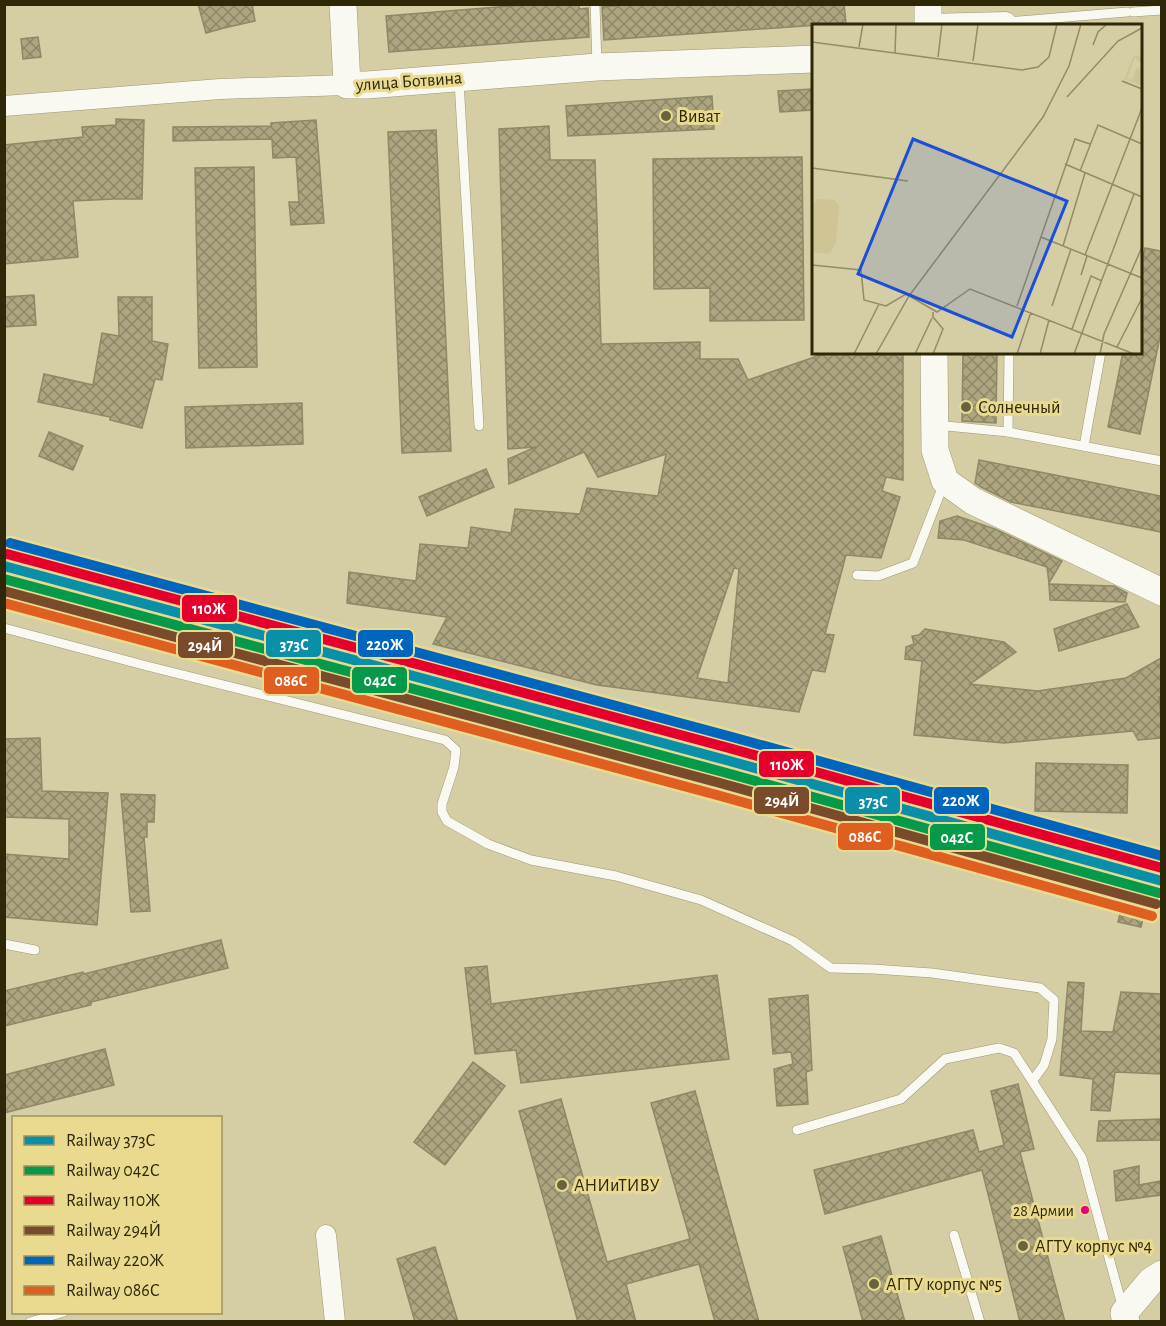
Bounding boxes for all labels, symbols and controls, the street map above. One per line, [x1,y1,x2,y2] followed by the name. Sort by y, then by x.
[812,24,1142,354] inset map
[354,69,463,95] street label: улица Ботвина
[678,108,721,126] place label: Виват
[659,109,673,123] marker: Виват
[978,399,1060,417] place label: Солнечный
[959,400,973,414] marker: Солнечный
[181,594,238,623] line badge: 110Ж
[192,601,226,617] text: 110Ж
[265,629,322,658] line badge: 373C
[357,629,414,658] line badge: 220Ж
[177,631,234,659] line badge: 294Й
[188,637,222,654] text: 294Й
[280,637,309,653] text: 373C
[366,637,404,653] text: 220Ж
[263,666,320,695] line badge: 086С
[351,666,408,694] line badge: 042С
[275,673,308,689] text: 086С
[364,673,397,689] text: 042С
[758,750,815,778] line badge: 110Ж
[770,757,804,773] text: 110Ж
[753,786,810,815] line badge: 294Й
[844,786,901,815] line badge: 373C
[933,786,990,815] line badge: 220Ж
[765,792,799,809] text: 294Й
[942,793,980,809] text: 220Ж
[859,794,888,810] text: 373C
[837,822,894,851] line badge: 086С
[929,823,986,851] line badge: 042С
[849,829,882,845] text: 086С
[941,830,974,846] text: 042С
[12,1116,222,1314] legend
[66,1132,155,1150] text: Railway 373C
[66,1162,160,1180] text: Railway 042С
[574,1177,660,1195] place label: АНИиТИВУ
[555,1178,569,1192] marker: АНИиТИВУ
[66,1192,160,1210] text: Railway 110Ж
[1013,1203,1074,1219] place label: 28 Армии
[1079,1204,1091,1216] marker: 28 Армии
[66,1220,161,1240] text: Railway 294Й
[1035,1238,1152,1256] place label: АГТУ корпус №4
[1016,1239,1030,1253] marker: АГТУ корпус №4
[66,1252,164,1270] text: Railway 220Ж
[886,1276,1002,1294] place label: АГТУ корпус №5
[867,1277,881,1291] marker: АГТУ корпус №5
[66,1282,160,1300] text: Railway 086С

